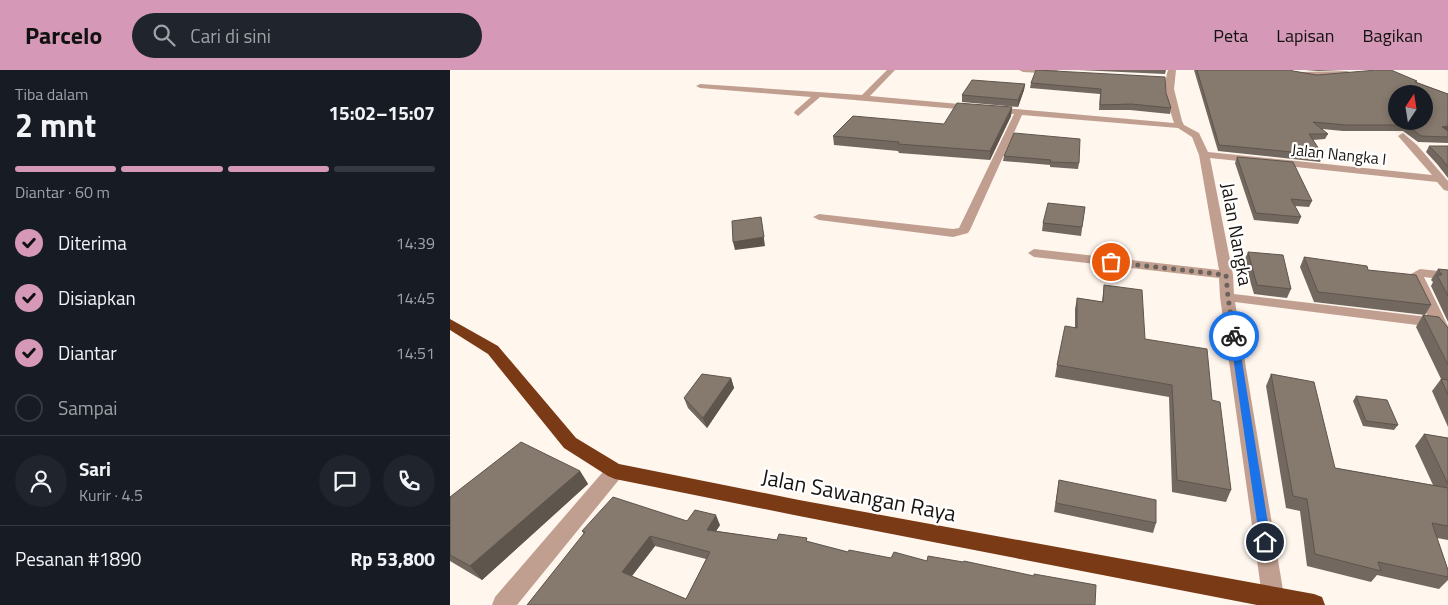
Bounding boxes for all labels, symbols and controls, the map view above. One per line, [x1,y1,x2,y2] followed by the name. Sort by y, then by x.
[132,13,482,58] search box
[25,17,102,53] text: Parcelo
[150,21,178,49] icon: search
[190,21,271,50] text: Cari di sini
[1213,22,1248,49] text: Peta
[1276,22,1334,49] text: Lapisan
[1362,22,1423,49] text: Bagikan
[15,82,88,106] text: Tiba dalam
[1388,85,1432,130] north arrow
[1388,85,1433,130] map controls
[328,98,435,127] text: 15:02–15:07
[15,101,96,149] text: 2 mnt
[1290,137,1388,171] street label: Jalan Nangka I
[15,180,110,204] text: Diantar · 60 m
[1214,180,1261,288] street label: Jalan Nangka
[58,228,127,257] text: Diterima
[15,229,43,257] icon: check
[396,231,435,255] text: 14:39
[1090,241,1132,283] pin
[1097,248,1125,276] icon: bag
[58,283,136,312] text: Disiapkan
[15,284,43,312] icon: check
[396,286,435,310] text: 14:45
[1209,311,1259,361] courier
[1220,322,1248,350] icon: bike
[58,338,117,367] text: Diantar
[15,339,43,367] icon: check
[396,341,435,365] text: 14:51
[58,393,117,422] text: Sampai
[79,454,111,483] text: Sari
[15,455,67,507] button: person
[319,455,371,507] button: chat
[383,455,435,507] button: phone
[759,459,959,531] street label: Jalan Sawangan Raya
[79,483,143,507] text: Kurir · 4.5
[1244,521,1286,563] pin
[1251,528,1279,556] icon: home
[15,544,141,573] text: Pesanan #1890
[351,544,435,573] text: Rp 53,800

